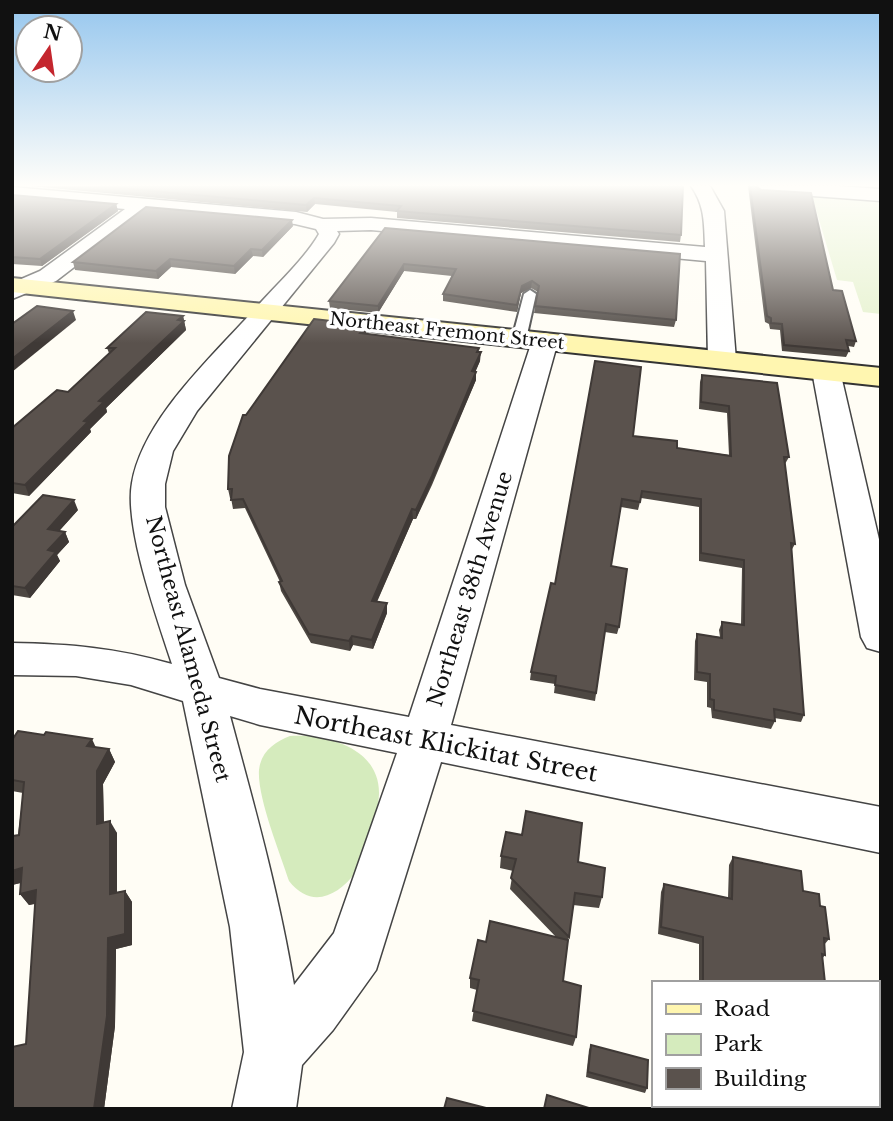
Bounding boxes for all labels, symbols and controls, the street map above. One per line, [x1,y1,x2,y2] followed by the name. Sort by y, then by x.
[14,14,84,84] north arrow
[41,20,64,46] text: N
[329,308,566,354] street label: Northeast Fremont Street
[422,468,518,710] street label: Northeast 38th Avenue
[140,513,236,785] street label: Northeast Alameda Street
[292,700,600,788] street label: Northeast Klickitat Street
[652,981,879,1107] legend
[714,996,770,1022] text: Road
[714,1031,763,1057] text: Park
[714,1066,807,1092] text: Building

